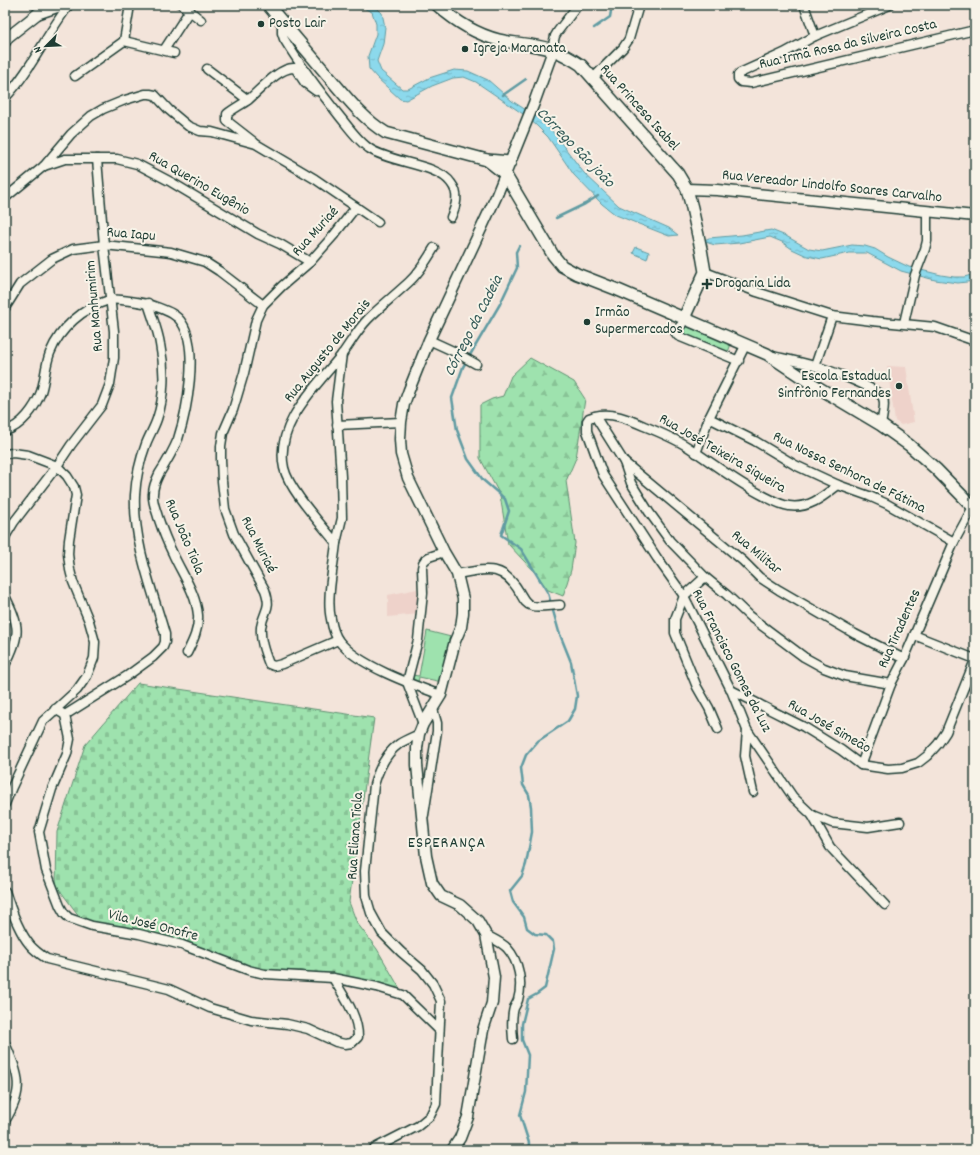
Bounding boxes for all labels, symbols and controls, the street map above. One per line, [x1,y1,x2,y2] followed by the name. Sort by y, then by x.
[269,13,326,35] place label: Posto Lair
[757,14,940,76] street label: Rua Irmã Rosa da Silveira Costa
[256,19,266,29] marker: Posto Lair
[26,26,66,66] north arrow
[473,38,567,60] place label: Igreja Maranata
[30,43,47,55] text: N
[460,44,470,54] marker: Igreja Maranata
[594,60,684,157] street label: Rua Princesa Isabel
[531,103,620,194] water label: Córrego São joão
[144,146,254,222] street label: Rua Querino Eugênio
[721,165,943,210] street label: Rua Vereador Lindolfo Soares Carvalho
[287,202,345,262] street label: Rua Muriaé
[105,222,157,248] street label: Rua Iapu
[80,259,110,353] street label: Rua Manhumirim
[439,270,510,381] water label: Córrego da Cadeia
[715,273,791,295] place label: Drogaria Lida
[702,279,712,289] marker: Drogaria Lida
[279,294,377,408] street label: Rua Augusto de Morais
[595,302,683,341] place label: Irmão Supermercados
[582,317,592,327] marker: Irmão Supermercados
[778,366,891,405] place label: Escola Estadual Sinfrônio Fernandes
[894,381,904,391] marker: Escola Estadual Sinfrônio Fernandes
[654,409,790,500] street label: Rua José Teixeira Siqueira
[769,426,930,520] street label: Rua Nossa Senhora de Fátima
[158,496,210,579] street label: Rua João Tiola
[234,513,282,577] street label: Rua Muriaé
[726,525,786,581] street label: Rua Militar
[685,585,777,737] street label: Rua Francisco Gomes da Luz
[873,586,927,672] street label: Rua Tiradentes
[783,694,875,760] street label: Rua José Simeão
[342,790,370,881] street label: Rua Eliana Tiola
[408,832,486,855] district label: ESPERANÇA
[106,904,201,948] street label: Vila José Onofre

